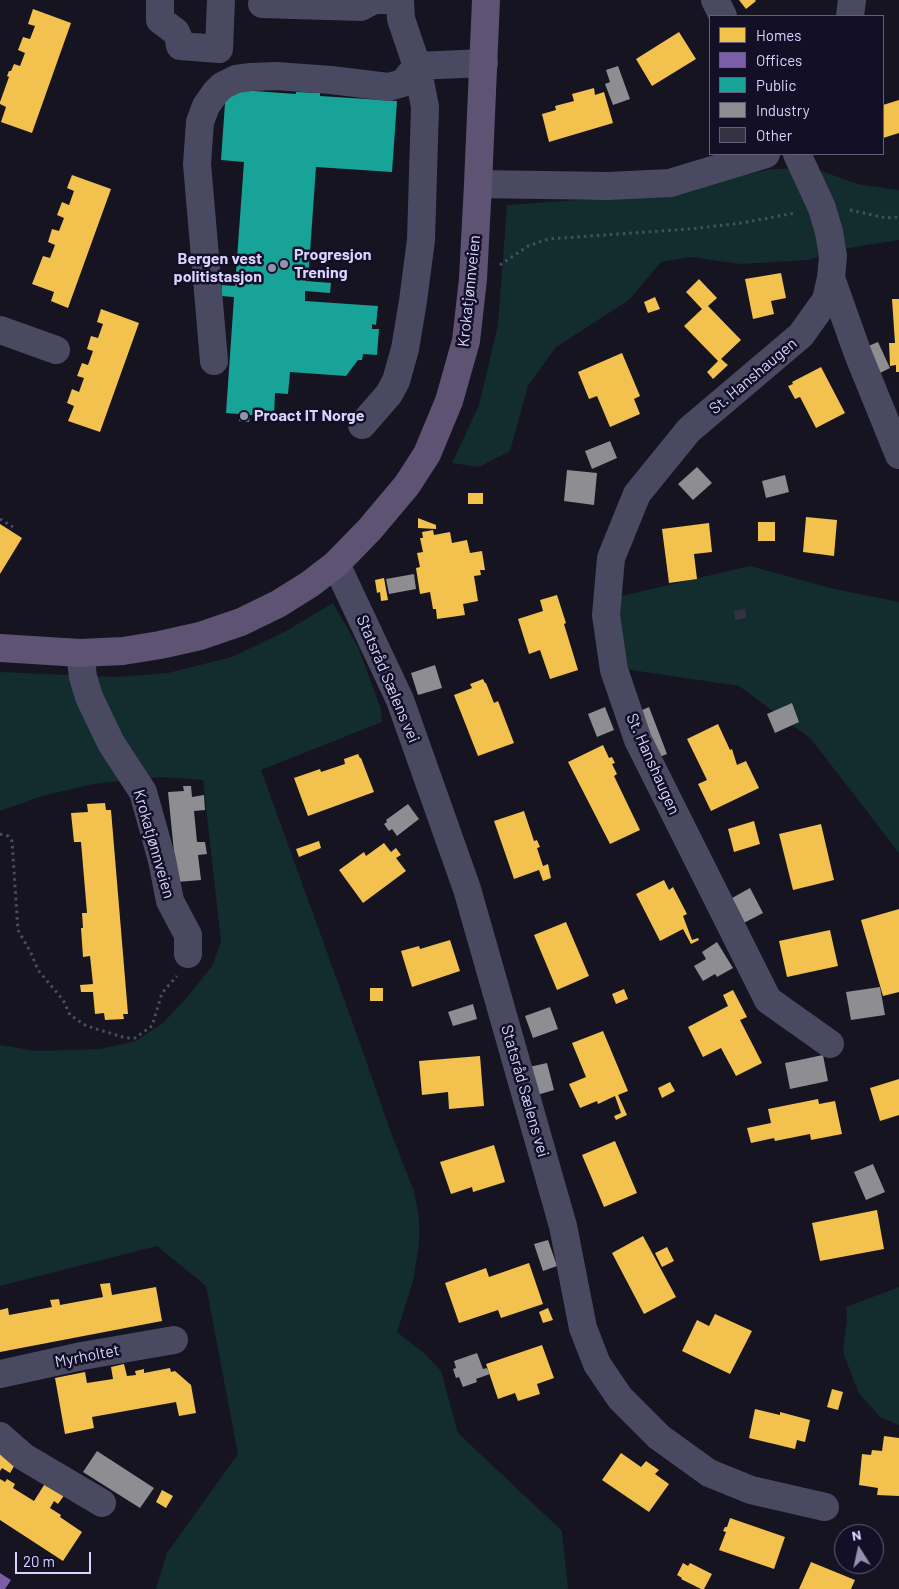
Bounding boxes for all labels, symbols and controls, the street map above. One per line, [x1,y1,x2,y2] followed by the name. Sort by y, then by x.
[709,15,884,155] legend
[756,26,801,44] text: Homes
[756,51,802,69] text: Offices
[756,76,796,94] text: Public
[756,101,810,119] text: Industry
[756,126,792,144] text: Other
[454,234,484,348] street label: Krokatjønnveien
[294,245,372,283] place label: Progresjon Trening
[174,249,262,287] place label: Bergen vest politistasjon
[278,258,290,270] marker: Progresjon Trening
[266,262,278,274] marker: Bergen vest politistasjon
[705,334,801,418] street label: St. Hanshaugen
[254,406,364,426] place label: Proact IT Norge
[238,410,250,422] marker: Proact IT Norge
[352,612,424,746] street label: Statsråd Sælens vei
[622,710,684,818] street label: St. Hanshaugen
[129,787,179,901] street label: Krokatjønnveien
[497,1023,553,1159] street label: Statsråd Sælens vei
[53,1340,121,1372] street label: Myrholtet
[834,1524,884,1574] north arrow
[850,1526,863,1544] text: N
[18,1542,94,1574] scale bar
[23,1552,55,1570] text: 20 m

